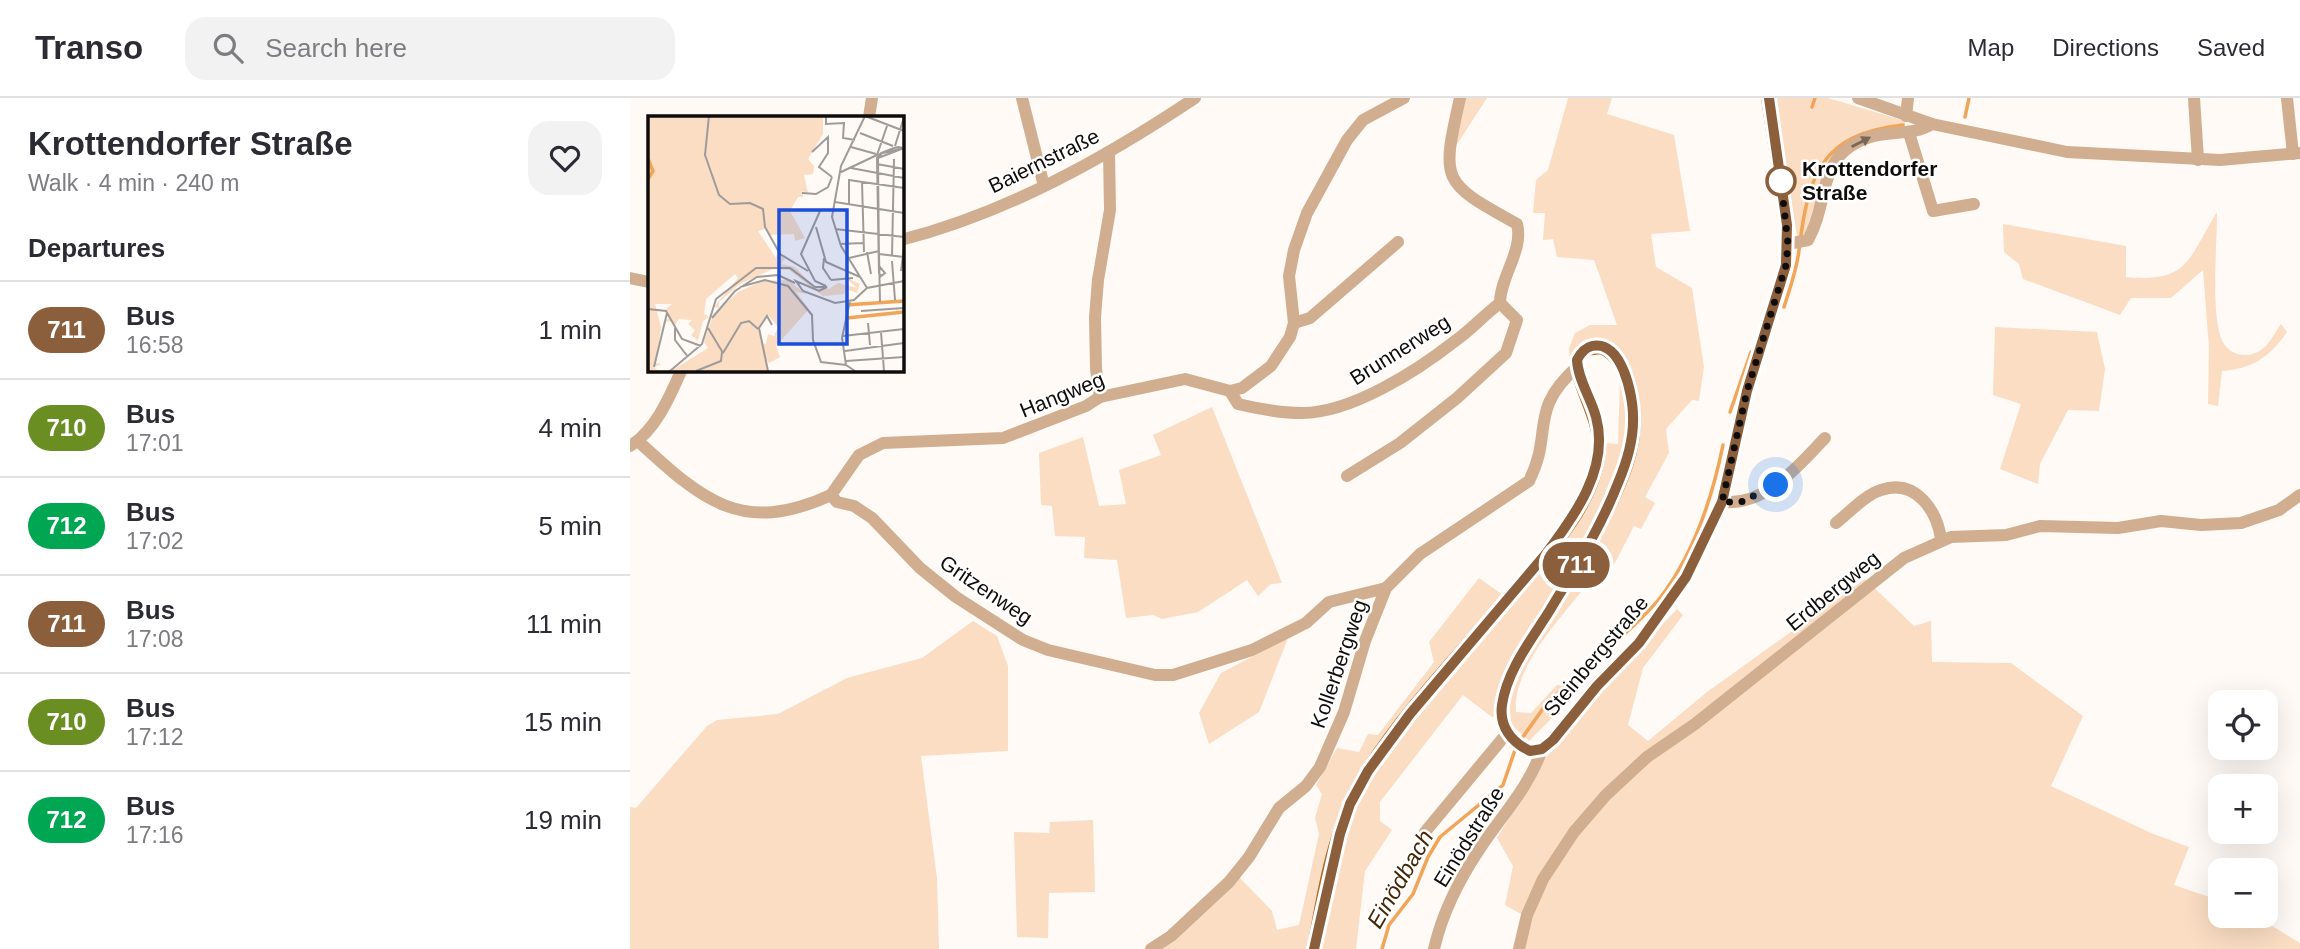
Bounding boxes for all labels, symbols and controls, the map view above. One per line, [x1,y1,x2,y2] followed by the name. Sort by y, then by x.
[185,17,675,80] search box
[35,29,143,66] text: Transo
[209,29,247,67] icon: search
[265,33,407,63] text: Search here
[1968,34,2014,61] text: Map
[2052,34,2159,61] text: Directions
[2197,34,2265,61] text: Saved
[648,116,903,371] inset map
[528,121,602,195] button: heart
[985,124,1103,197] street label: Baiernstraße
[28,125,353,162] text: Krottendorfer Straße
[1852,137,1872,149] one-way arrow
[1802,157,1937,204] place label: Krottendorfer Straße
[1766,166,1796,196] marker: Krottendorfer Straße
[28,170,239,196] text: Walk · 4 min · 240 m
[28,233,165,263] text: Departures
[126,301,175,331] text: Bus
[1346,310,1454,389] street label: Brunnerweg
[538,315,602,345] text: 1 min
[47,316,86,343] text: 711
[126,332,184,358] text: 16:58
[1016,367,1107,422] street label: Hangweg
[126,399,175,429] text: Bus
[538,413,602,443] text: 4 min
[46,414,87,441] text: 710
[126,430,184,456] text: 17:01
[1758,467,1793,502] your location
[126,497,175,527] text: Bus
[538,511,602,541] text: 5 min
[46,512,87,539] text: 712
[126,528,184,554] text: 17:02
[1536,542,1616,588] line badge: 711
[1781,546,1884,635] street label: Erdbergweg
[936,550,1037,629] street label: Gritzenweg
[1557,551,1595,578] text: 711
[1539,591,1652,720] street label: Steinbergstraße
[126,595,175,625] text: Bus
[1306,597,1371,731] street label: Kollerbergweg
[526,609,602,639] text: 11 min
[47,610,86,637] text: 711
[126,626,184,652] text: 17:08
[2208,690,2278,928] map controls
[2208,690,2278,760] button: locate
[126,693,175,723] text: Bus
[524,707,602,737] text: 15 min
[46,708,87,735] text: 710
[126,724,184,750] text: 17:12
[2208,774,2278,844] button: +
[1429,783,1508,891] street label: Einödstraße
[126,791,175,821] text: Bus
[524,805,602,835] text: 19 min
[46,806,87,833] text: 712
[126,822,184,848] text: 17:16
[1362,825,1438,933] water label: Einödbach
[2208,858,2278,928] button: −

